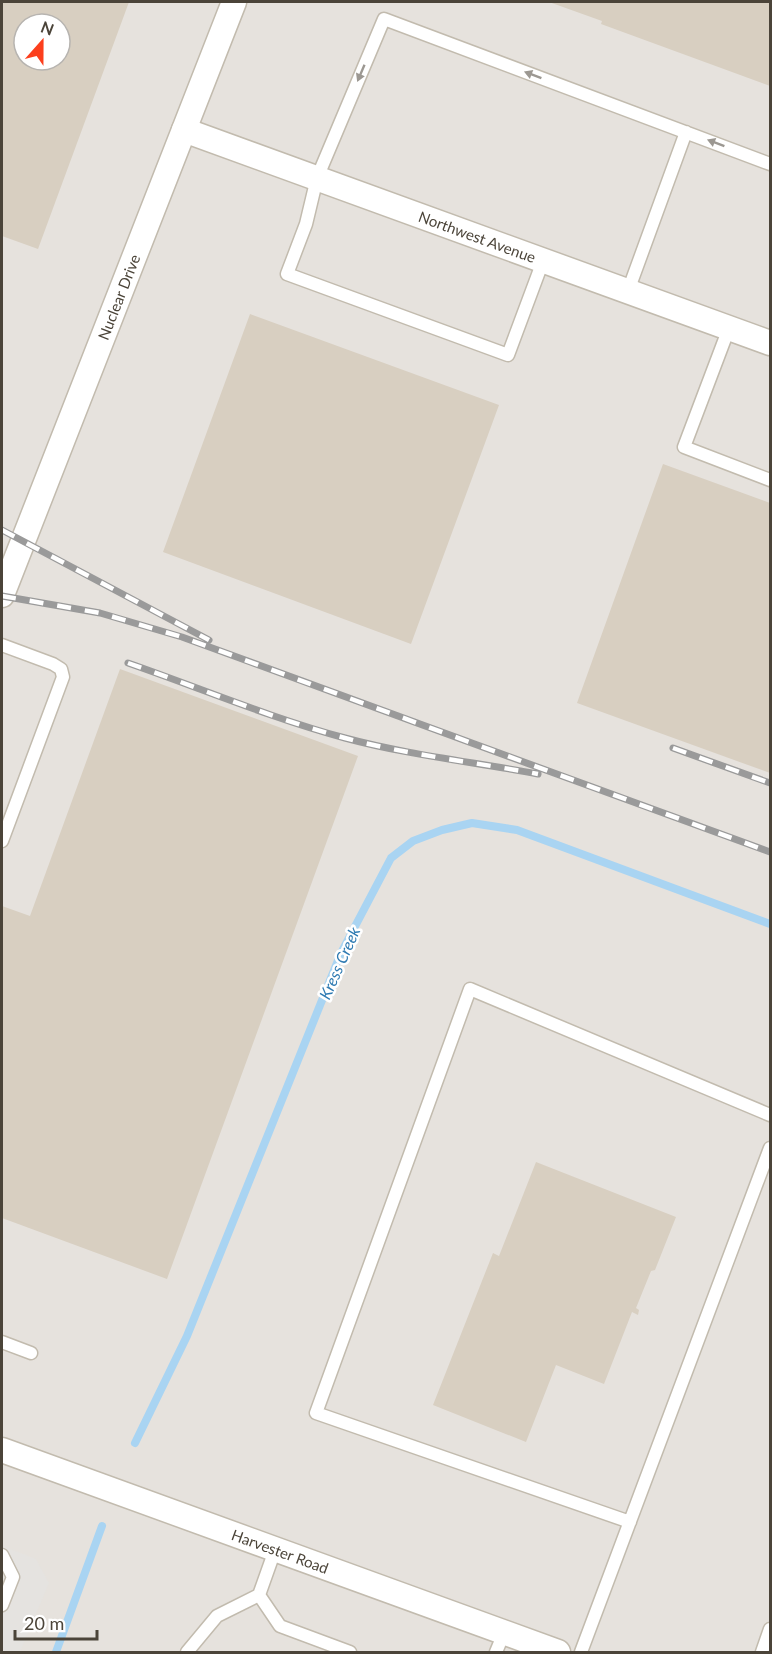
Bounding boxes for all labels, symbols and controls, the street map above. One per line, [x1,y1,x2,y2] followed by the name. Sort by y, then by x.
[12,12,72,72] north arrow
[38,16,57,39] text: N
[356,64,366,82] one-way arrow
[524,70,542,79] one-way arrow
[707,138,725,148] one-way arrow
[416,207,538,266] street label: Northwest Avenue
[94,251,144,342] street label: Nuclear Drive
[315,924,364,1002] water label: Kress Creek
[229,1525,331,1577] street label: Harvester Road
[15,1603,98,1641] scale bar
[24,1612,64,1634] text: 20 m

